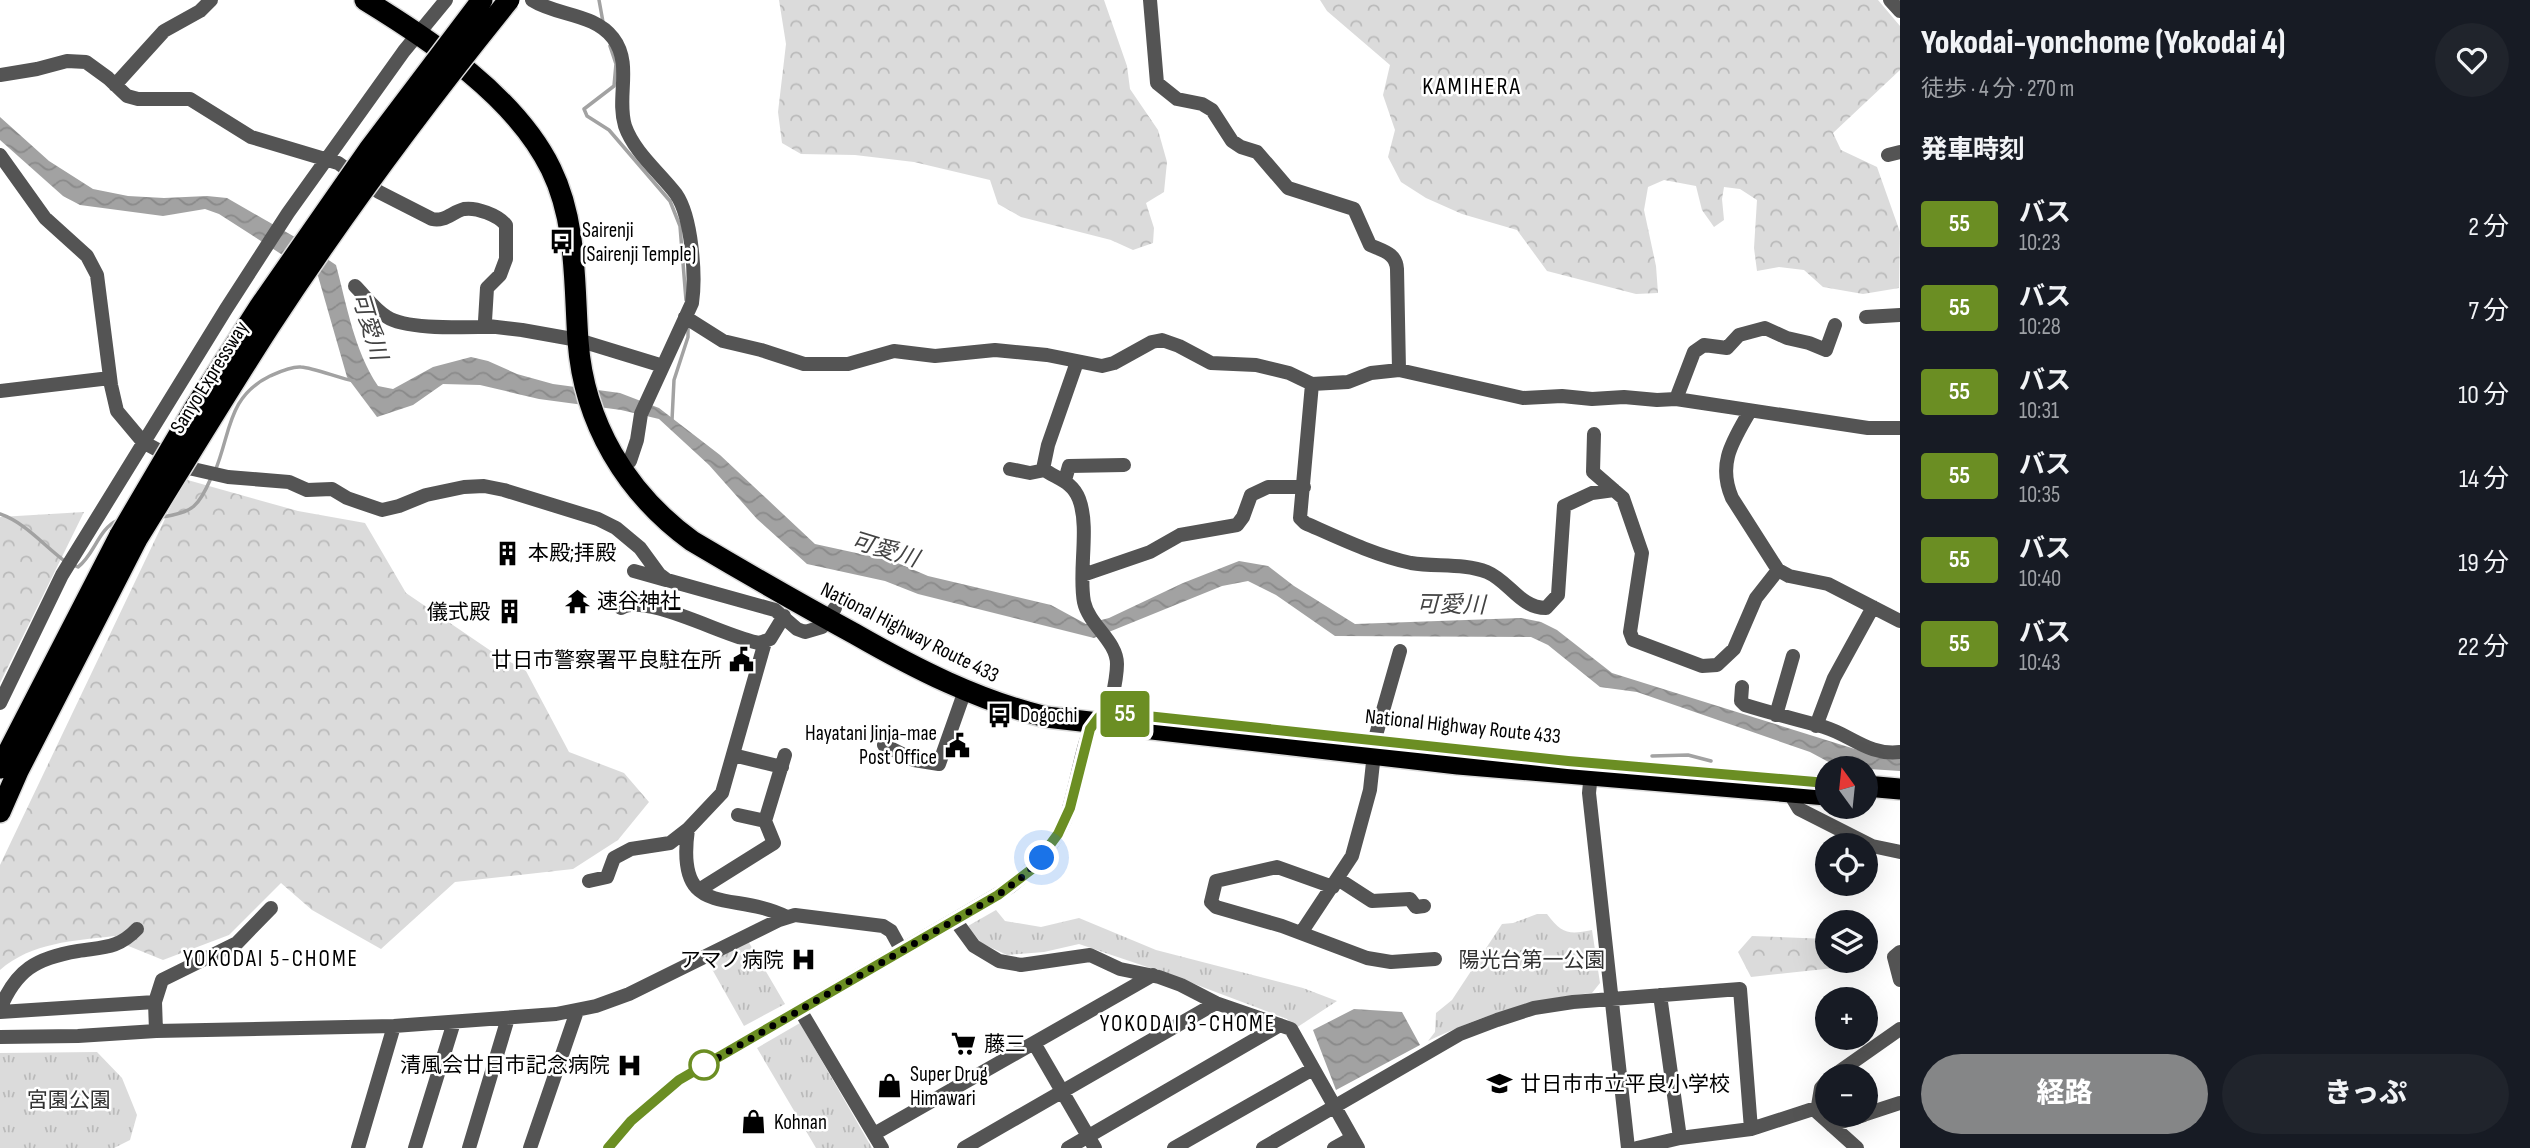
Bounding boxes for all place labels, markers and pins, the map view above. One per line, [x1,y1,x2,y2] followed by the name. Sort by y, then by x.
[582,218,696,267] place label: Sairenji (Sairenji Temple)
[548,228,576,256] bus stop icon: Sairenji (Sairenji Temple)
[494,539,522,567] building icon: 本殿;拝殿
[528,541,616,566] place label: 本殿;拝殿
[563,587,591,615] temple icon: 速谷神社
[597,589,681,614] place label: 速谷神社
[496,598,524,626] building icon: 儀式殿
[427,600,490,625] place label: 儀式殿
[728,646,756,674] public building icon: 廿日市警察署平良駐在所
[491,648,722,673] place label: 廿日市警察署平良駐在所
[986,701,1014,729] bus stop icon: Dogochi
[1020,703,1077,728] place label: Dogochi
[805,721,937,770] place label: Hayatani Jinja-mae Post Office
[943,731,971,759] public building icon: Hayatani Jinja-mae Post Office
[790,946,818,974] hospital icon: アマノ病院
[680,948,784,973] place label: アマノ病院
[950,1030,978,1058] supermarket icon: 藤三
[984,1032,1026,1057] place label: 藤三
[689,1050,719,1080] unlabelled marker
[616,1051,644,1079] hospital icon: 清風会廿日市記念病院
[400,1053,610,1078] place label: 清風会廿日市記念病院
[910,1062,988,1111] place label: Super Drug Himawari
[1486,1070,1514,1098] school or university icon: 廿日市市立平良小学校
[876,1072,904,1100] shop icon: Super Drug Himawari
[1520,1072,1730,1097] place label: 廿日市市立平良小学校
[740,1108,768,1136] shop icon: Kohnan
[774,1110,827,1135] place label: Kohnan

